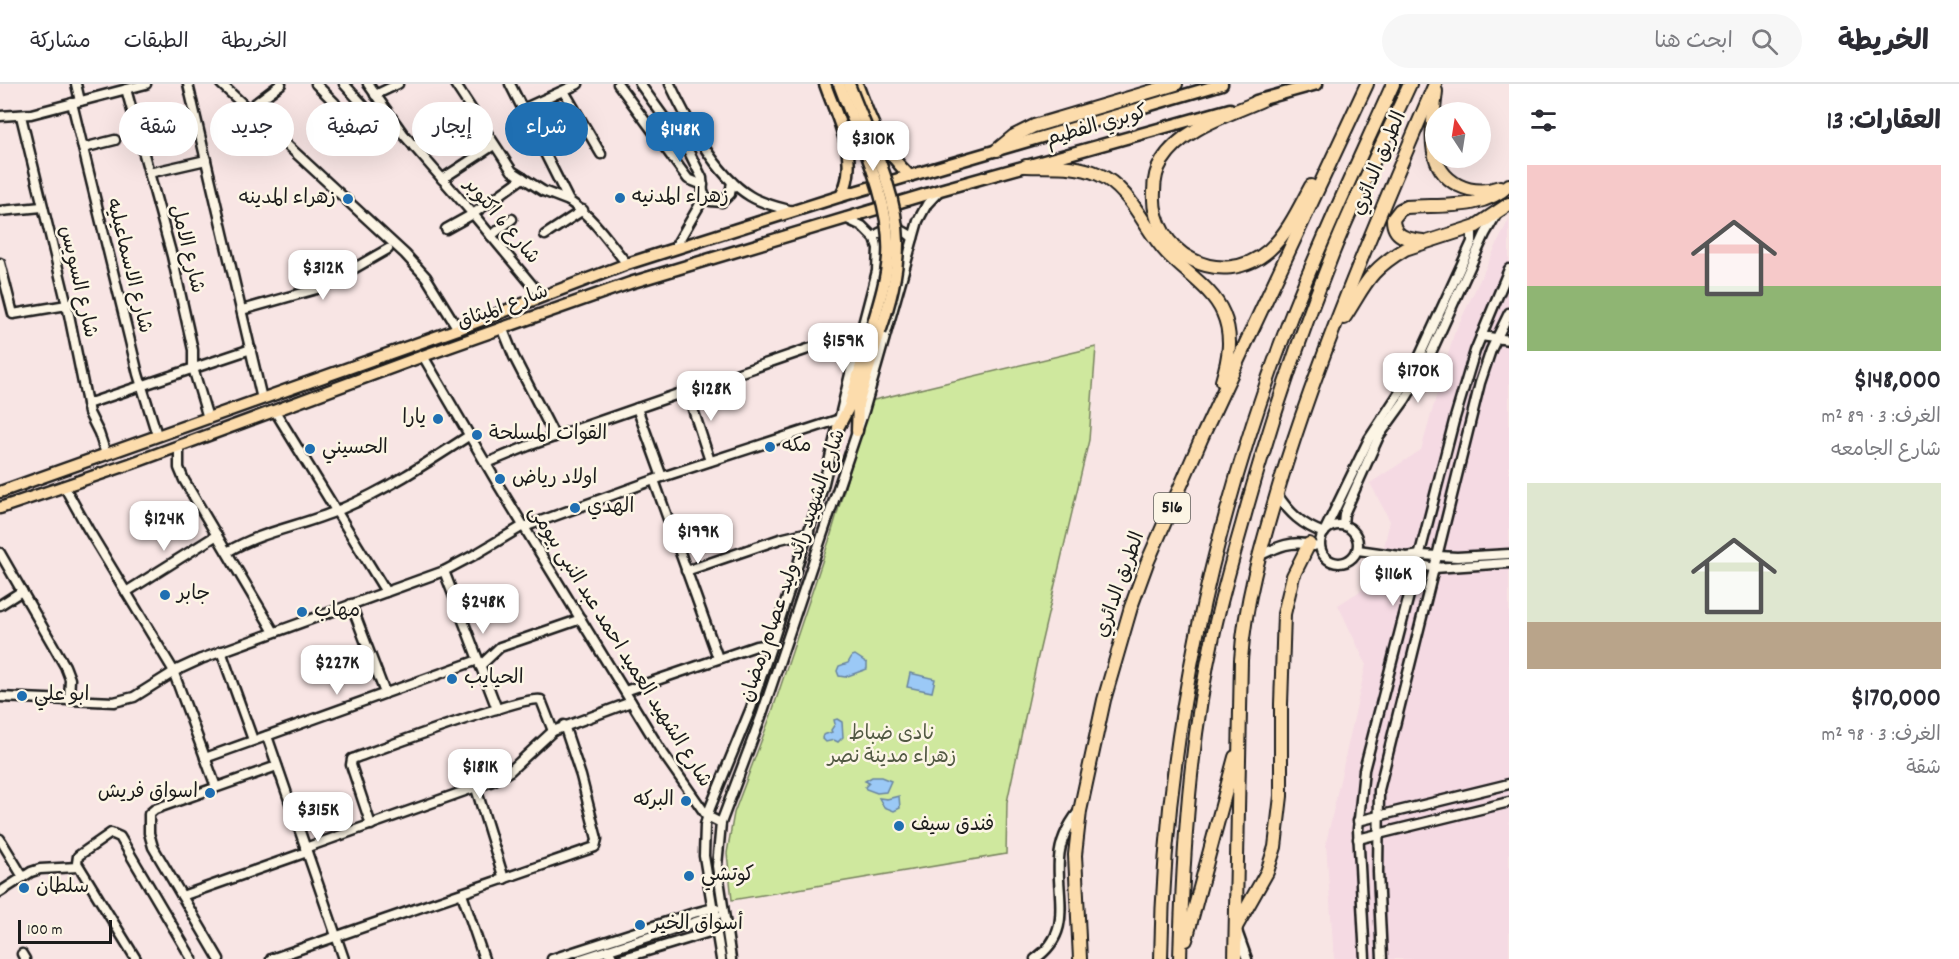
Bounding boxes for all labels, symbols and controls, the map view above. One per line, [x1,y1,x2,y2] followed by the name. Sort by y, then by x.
[1382,14,1802,68] search box
[1838,24,1929,64] text: الخريطة
[1748,25,1781,58] icon: search
[1654,27,1733,58] text: ابحث هنا
[30,28,91,58] text: مشاركة
[124,28,189,58] text: الطبقات
[222,28,287,58] text: الخريطة
[1043,99,1151,155] street label: كوبري الفطيم
[119,102,198,156] chip: شقة
[210,102,294,156] chip: جديد
[306,102,400,156] chip: تصفية
[412,102,493,156] chip: إيجار
[505,102,588,156] chip: شراء
[1425,102,1491,168] north arrow
[1425,102,1491,168] map controls
[1527,104,1560,137] icon: filters
[1826,104,1941,141] text: العقارات: 13
[1345,107,1415,221] street label: الطريق الدائري
[638,112,722,163] pin: $148K
[660,117,700,145] text: $148K
[831,121,915,172] pin: $310K
[851,126,895,154] text: $310K
[455,171,545,271] street label: شارع 6 اكتوبر
[632,184,729,212] place label: زهراء المدنيه
[239,185,336,213] place label: زهراء المدينه
[613,191,627,205] marker: زهراء المدنيه
[341,192,355,206] marker: زهراء المدينه
[98,196,158,336] street label: شارع الاسماعيليه
[161,202,211,296] street label: شارع الامل
[1680,204,1788,312] icon: home
[50,223,104,341] street label: شارع السويس
[281,250,365,301] pin: $312K
[302,255,344,283] text: $312K
[453,278,553,338] street label: شارع الميثاق
[801,323,885,374] pin: $159K
[822,328,864,356] text: $159K
[1376,353,1460,404] pin: $170K
[1397,358,1439,386] text: $170K
[1853,363,1941,400] text: $148,000
[669,371,753,422] pin: $128K
[691,376,731,404] text: $128K
[1822,404,1941,432] text: الغرف: 3 · 89 m²
[402,405,426,433] place label: يارا
[431,412,445,426] marker: يارا
[489,421,607,449] place label: القوات المسلحة
[734,426,854,706] street label: شارع الشهيد رائد وليد عصام رمضان
[470,428,484,442] marker: القوات المسلحة
[782,433,812,461] place label: مكه
[322,435,388,464] place label: الحسيني
[1831,437,1941,465] text: شارع الجامعه
[763,440,777,454] marker: مكه
[303,442,317,456] marker: الحسيني
[512,465,597,493] place label: اولاد رياض
[493,472,507,486] marker: اولاد رياض
[1154,493,1190,523] road number: 516
[587,494,634,522] place label: الهدي
[122,501,206,552] pin: $124K
[520,501,718,793] street label: شارع الشهيد العميد احمد عبد النبى بيومى
[568,501,582,515] marker: الهدي
[144,506,184,534] text: $124K
[656,514,740,565] pin: $199K
[677,519,719,547] text: $199K
[1680,522,1788,630] icon: home
[1089,528,1153,642] street label: الطريق الدائري
[1351,556,1435,607] pin: $116K
[1374,561,1412,589] text: $116K
[175,581,210,609] place label: جابر
[441,584,525,635] pin: $248K
[158,588,172,602] marker: جابر
[461,589,505,617] text: $248K
[314,598,360,626] place label: مهاب
[295,605,309,619] marker: مهاب
[295,645,379,696] pin: $227K
[315,650,359,678] text: $227K
[464,665,524,693] place label: الحيايب
[445,672,459,686] marker: الحيايب
[1851,681,1941,718] text: $170,000
[34,682,89,711] place label: ابو علي
[15,689,29,703] marker: ابو علي
[826,721,956,772] park label: نادى ضباط زهراء مدينة نصر
[1822,722,1941,750] text: الغرف: 3 · 98 m²
[438,749,522,800] pin: $181K
[462,754,498,782] text: $181K
[1906,755,1941,783] text: شقة
[98,779,198,807] place label: اسواق فريش
[203,786,217,800] marker: اسواق فريش
[634,787,674,815] place label: البركه
[276,792,360,843] pin: $315K
[679,794,693,808] marker: البركه
[297,797,339,825] text: $315K
[911,812,994,840] place label: فندق سيف
[892,819,906,833] marker: فندق سيف
[701,862,754,891] place label: كوتشي
[682,869,696,883] marker: كوتشي
[36,874,89,902] place label: سلطان
[17,881,31,895] marker: سلطان
[650,911,743,939] place label: أسواق الخير
[18,917,112,944] scale bar
[633,918,647,932] marker: أسواق الخير
[27,919,63,942] text: 100 m

